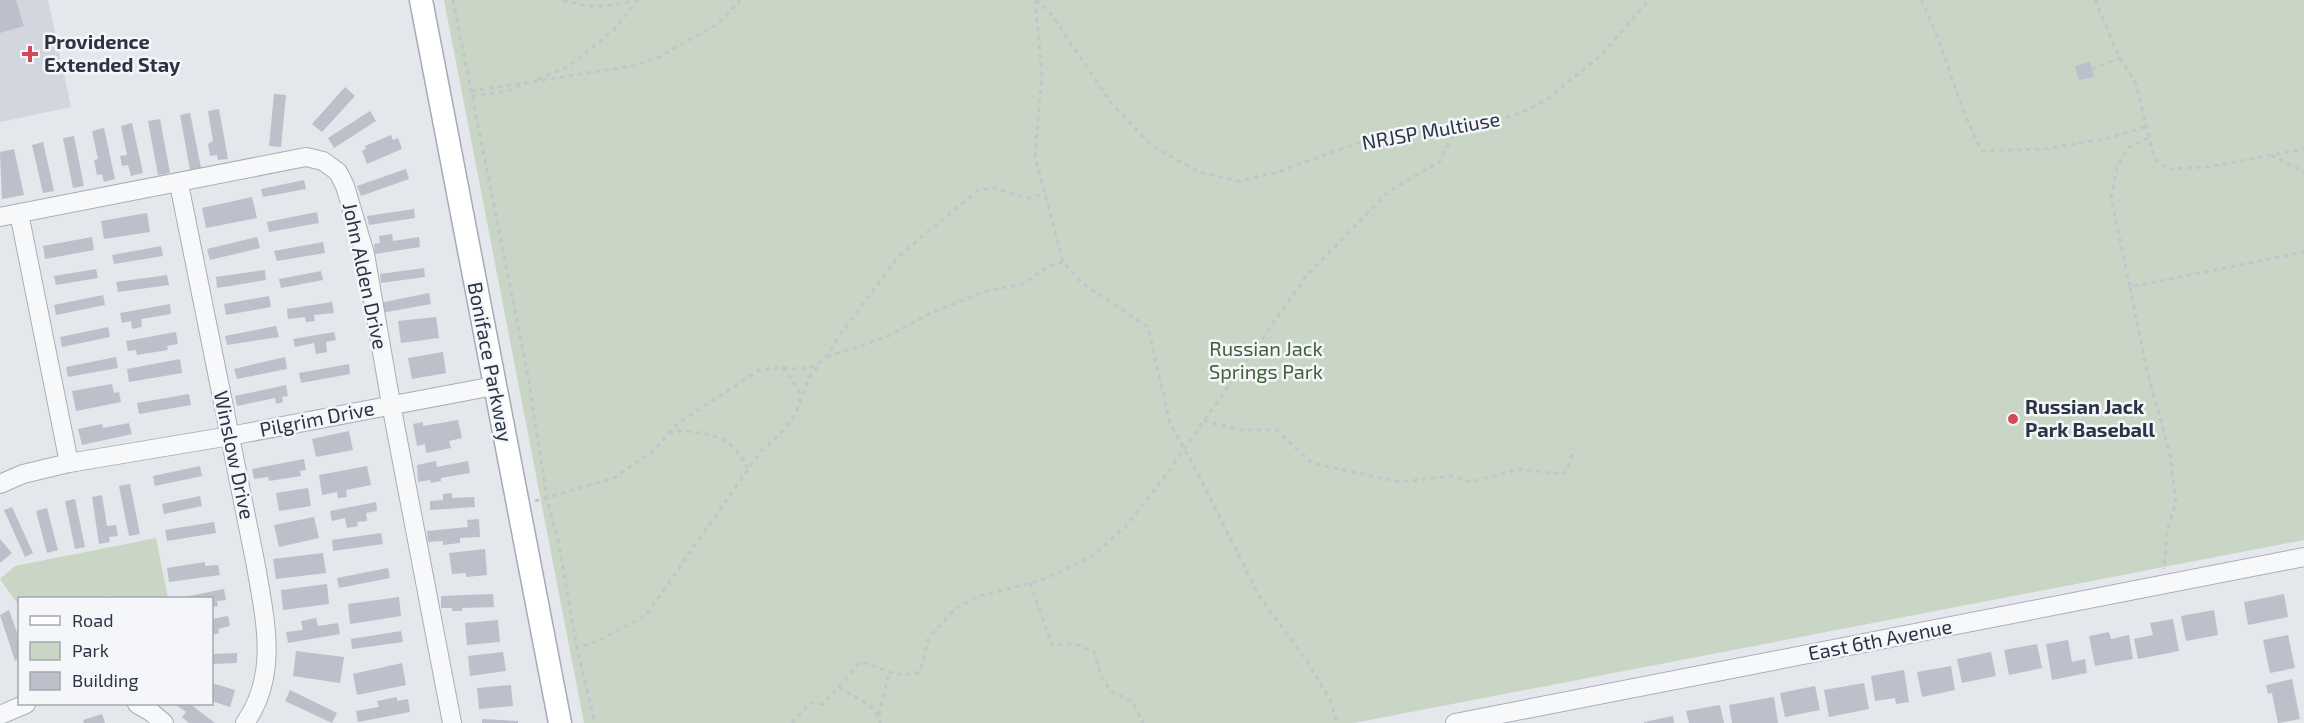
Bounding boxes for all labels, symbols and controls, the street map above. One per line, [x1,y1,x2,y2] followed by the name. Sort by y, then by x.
[44,29,181,77] place label: Providence Extended Stay
[21,45,39,63] marker: Providence Extended Stay
[1360,106,1502,154] street label: NRJSP Multiuse
[339,200,393,351] street label: John Alden Drive
[464,280,518,444] street label: Boniface Parkway
[1209,336,1323,383] park label: Russian Jack Springs Park
[210,388,260,521] street label: Winslow Drive
[2025,394,2156,441] place label: Russian Jack Park Baseball
[257,395,376,441] street label: Pilgrim Drive
[2006,412,2020,426] marker: Russian Jack Park Baseball
[18,597,213,705] legend
[72,609,113,631] text: Road
[1806,613,1954,665] street label: East 6th Avenue
[72,639,109,661] text: Park
[72,669,139,691] text: Building

